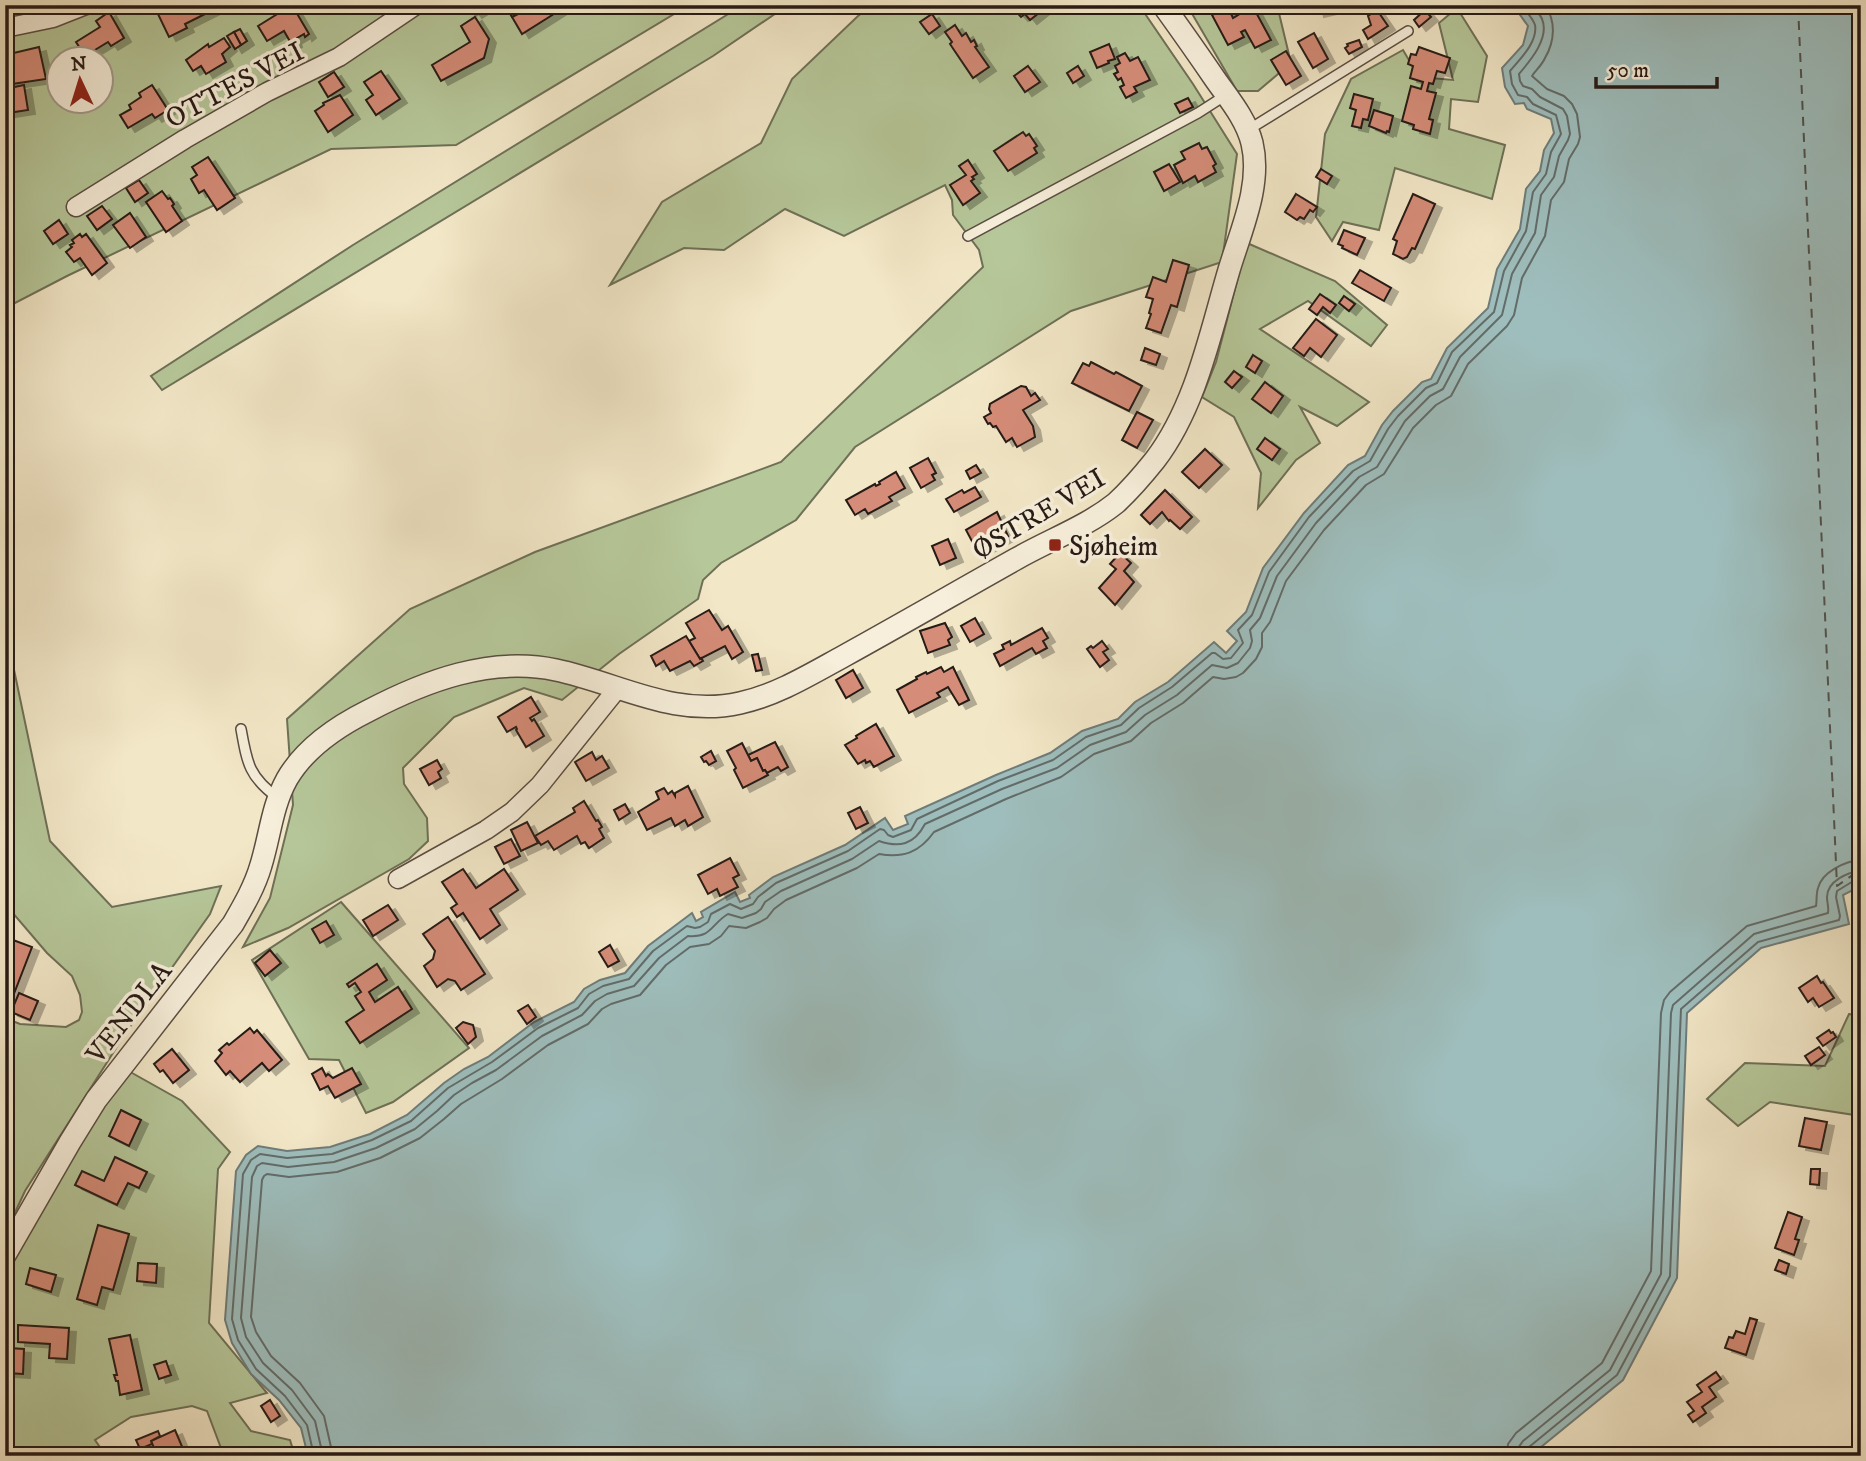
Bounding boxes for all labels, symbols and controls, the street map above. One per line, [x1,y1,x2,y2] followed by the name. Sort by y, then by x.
[159,34,310,137] street label: OTTES VEI
[46,46,116,116] north arrow
[1596,46,1717,90] scale bar
[70,52,88,77] text: N
[1607,58,1649,84] text: 50 m
[966,461,1112,568] street label: ØSTRE VEI
[1069,529,1158,564] place label: Sjøheim
[1047,537,1063,553] marker: Sjøheim
[78,954,180,1072] street label: VENDLA

